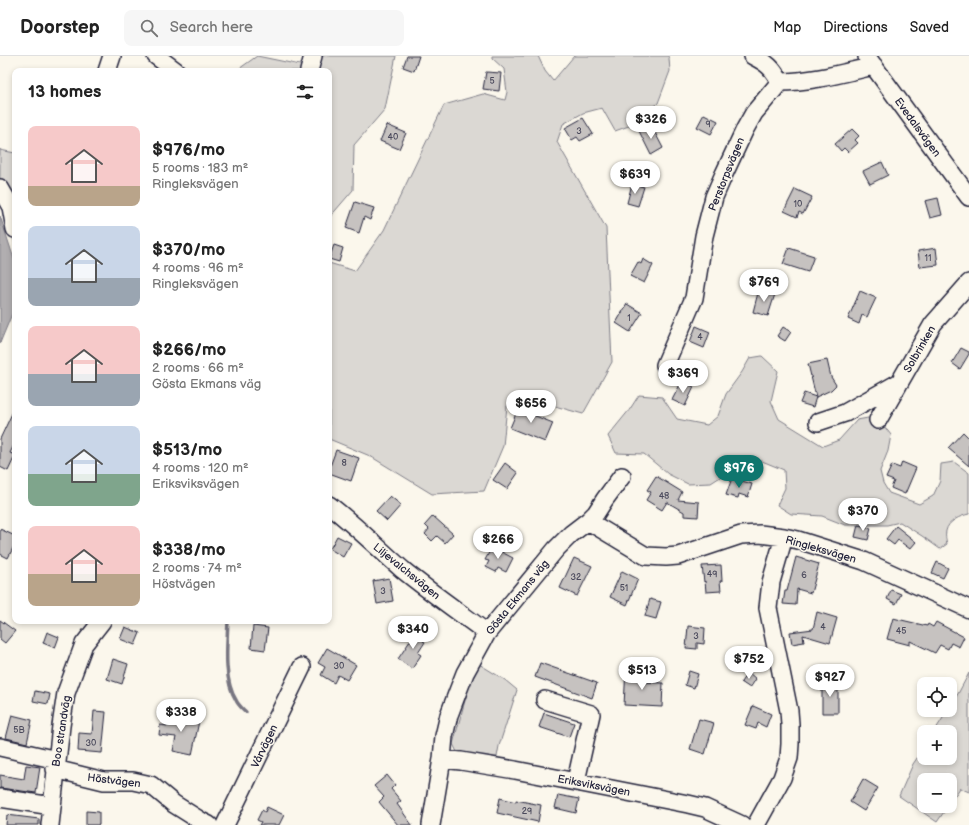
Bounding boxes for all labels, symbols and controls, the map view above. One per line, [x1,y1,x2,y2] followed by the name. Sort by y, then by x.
[124,10,404,46] search box
[20,16,100,39] text: Doorstep
[138,17,160,39] icon: search
[170,18,253,37] text: Search here
[773,19,801,36] text: Map
[823,19,888,36] text: Directions
[910,19,949,36] text: Saved
[489,76,495,87] house number: 5
[294,81,316,103] icon: filters
[28,82,101,102] text: 13 homes
[892,95,943,159] street label: Evedalsvägen
[627,106,675,140] pin: $326
[635,111,667,127] text: $326
[705,119,711,130] house number: 9
[576,126,582,137] house number: 3
[388,132,398,143] house number: 40
[706,136,747,213] street label: Perstorpsvägen
[152,140,225,160] text: $976/mo
[60,142,108,190] icon: home
[152,160,248,176] text: 5 rooms · 183 m²
[611,161,659,195] pin: $639
[619,166,651,182] text: $639
[152,176,238,192] text: Ringleksvägen
[794,199,802,210] house number: 10
[152,240,225,260] text: $370/mo
[60,242,108,290] icon: home
[925,253,931,264] house number: 11
[152,260,244,276] text: 4 rooms · 96 m²
[740,269,788,303] pin: $769
[748,274,780,290] text: $769
[152,276,238,292] text: Ringleksvägen
[627,313,631,324] house number: 1
[901,323,938,375] street label: Solbrinken
[697,332,703,343] house number: 4
[152,340,226,360] text: $266/mo
[60,342,108,390] icon: home
[152,360,244,376] text: 2 rooms · 66 m²
[659,360,707,394] pin: $369
[667,365,699,381] text: $369
[152,376,261,392] text: Gösta Ekmans väg
[507,390,555,424] pin: $656
[515,395,547,411] text: $656
[152,440,222,460] text: $513/mo
[60,442,108,490] icon: home
[715,455,763,489] pin: $976
[341,458,347,469] house number: 8
[152,460,249,476] text: 4 rooms · 120 m²
[723,460,755,476] text: $976
[152,476,239,492] text: Eriksviksvägen
[659,491,669,502] house number: 48
[839,498,887,532] pin: $370
[847,503,879,519] text: $370
[474,526,522,560] pin: $266
[482,531,514,547] text: $266
[784,533,858,566] street label: Ringleksvägen
[152,540,225,560] text: $338/mo
[371,541,443,602] street label: Liljevalchsvägen
[60,542,108,590] icon: home
[483,557,552,637] street label: Gösta Ekmans väg
[152,560,242,576] text: 2 rooms · 74 m²
[707,569,717,580] house number: 49
[801,570,807,581] house number: 6
[571,572,582,583] house number: 32
[152,576,215,592] text: Höstvägen
[620,583,628,594] house number: 51
[380,586,386,597] house number: 3
[389,616,437,650] pin: $340
[397,621,429,637] text: $340
[820,622,826,633] house number: 4
[896,626,906,637] house number: 45
[693,631,699,642] house number: 3
[725,646,773,680] pin: $752
[733,651,765,667] text: $752
[618,657,666,691] pin: $513
[334,661,344,672] house number: 30
[627,662,657,678] text: $513
[806,664,854,698] pin: $927
[815,669,845,685] text: $927
[917,677,957,813] map controls
[917,677,957,717] button: locate
[49,694,74,768] street label: Boo strandväg
[157,699,205,733] pin: $338
[165,704,197,720] text: $338
[248,722,281,770] street label: Vårvägen
[13,725,25,736] house number: 5B
[917,725,957,765] button: +
[86,738,96,749] house number: 30
[87,771,141,790] street label: Höstvägen
[556,772,631,799] street label: Eriksviksvägen
[917,773,957,813] button: −
[522,806,532,817] house number: 29

